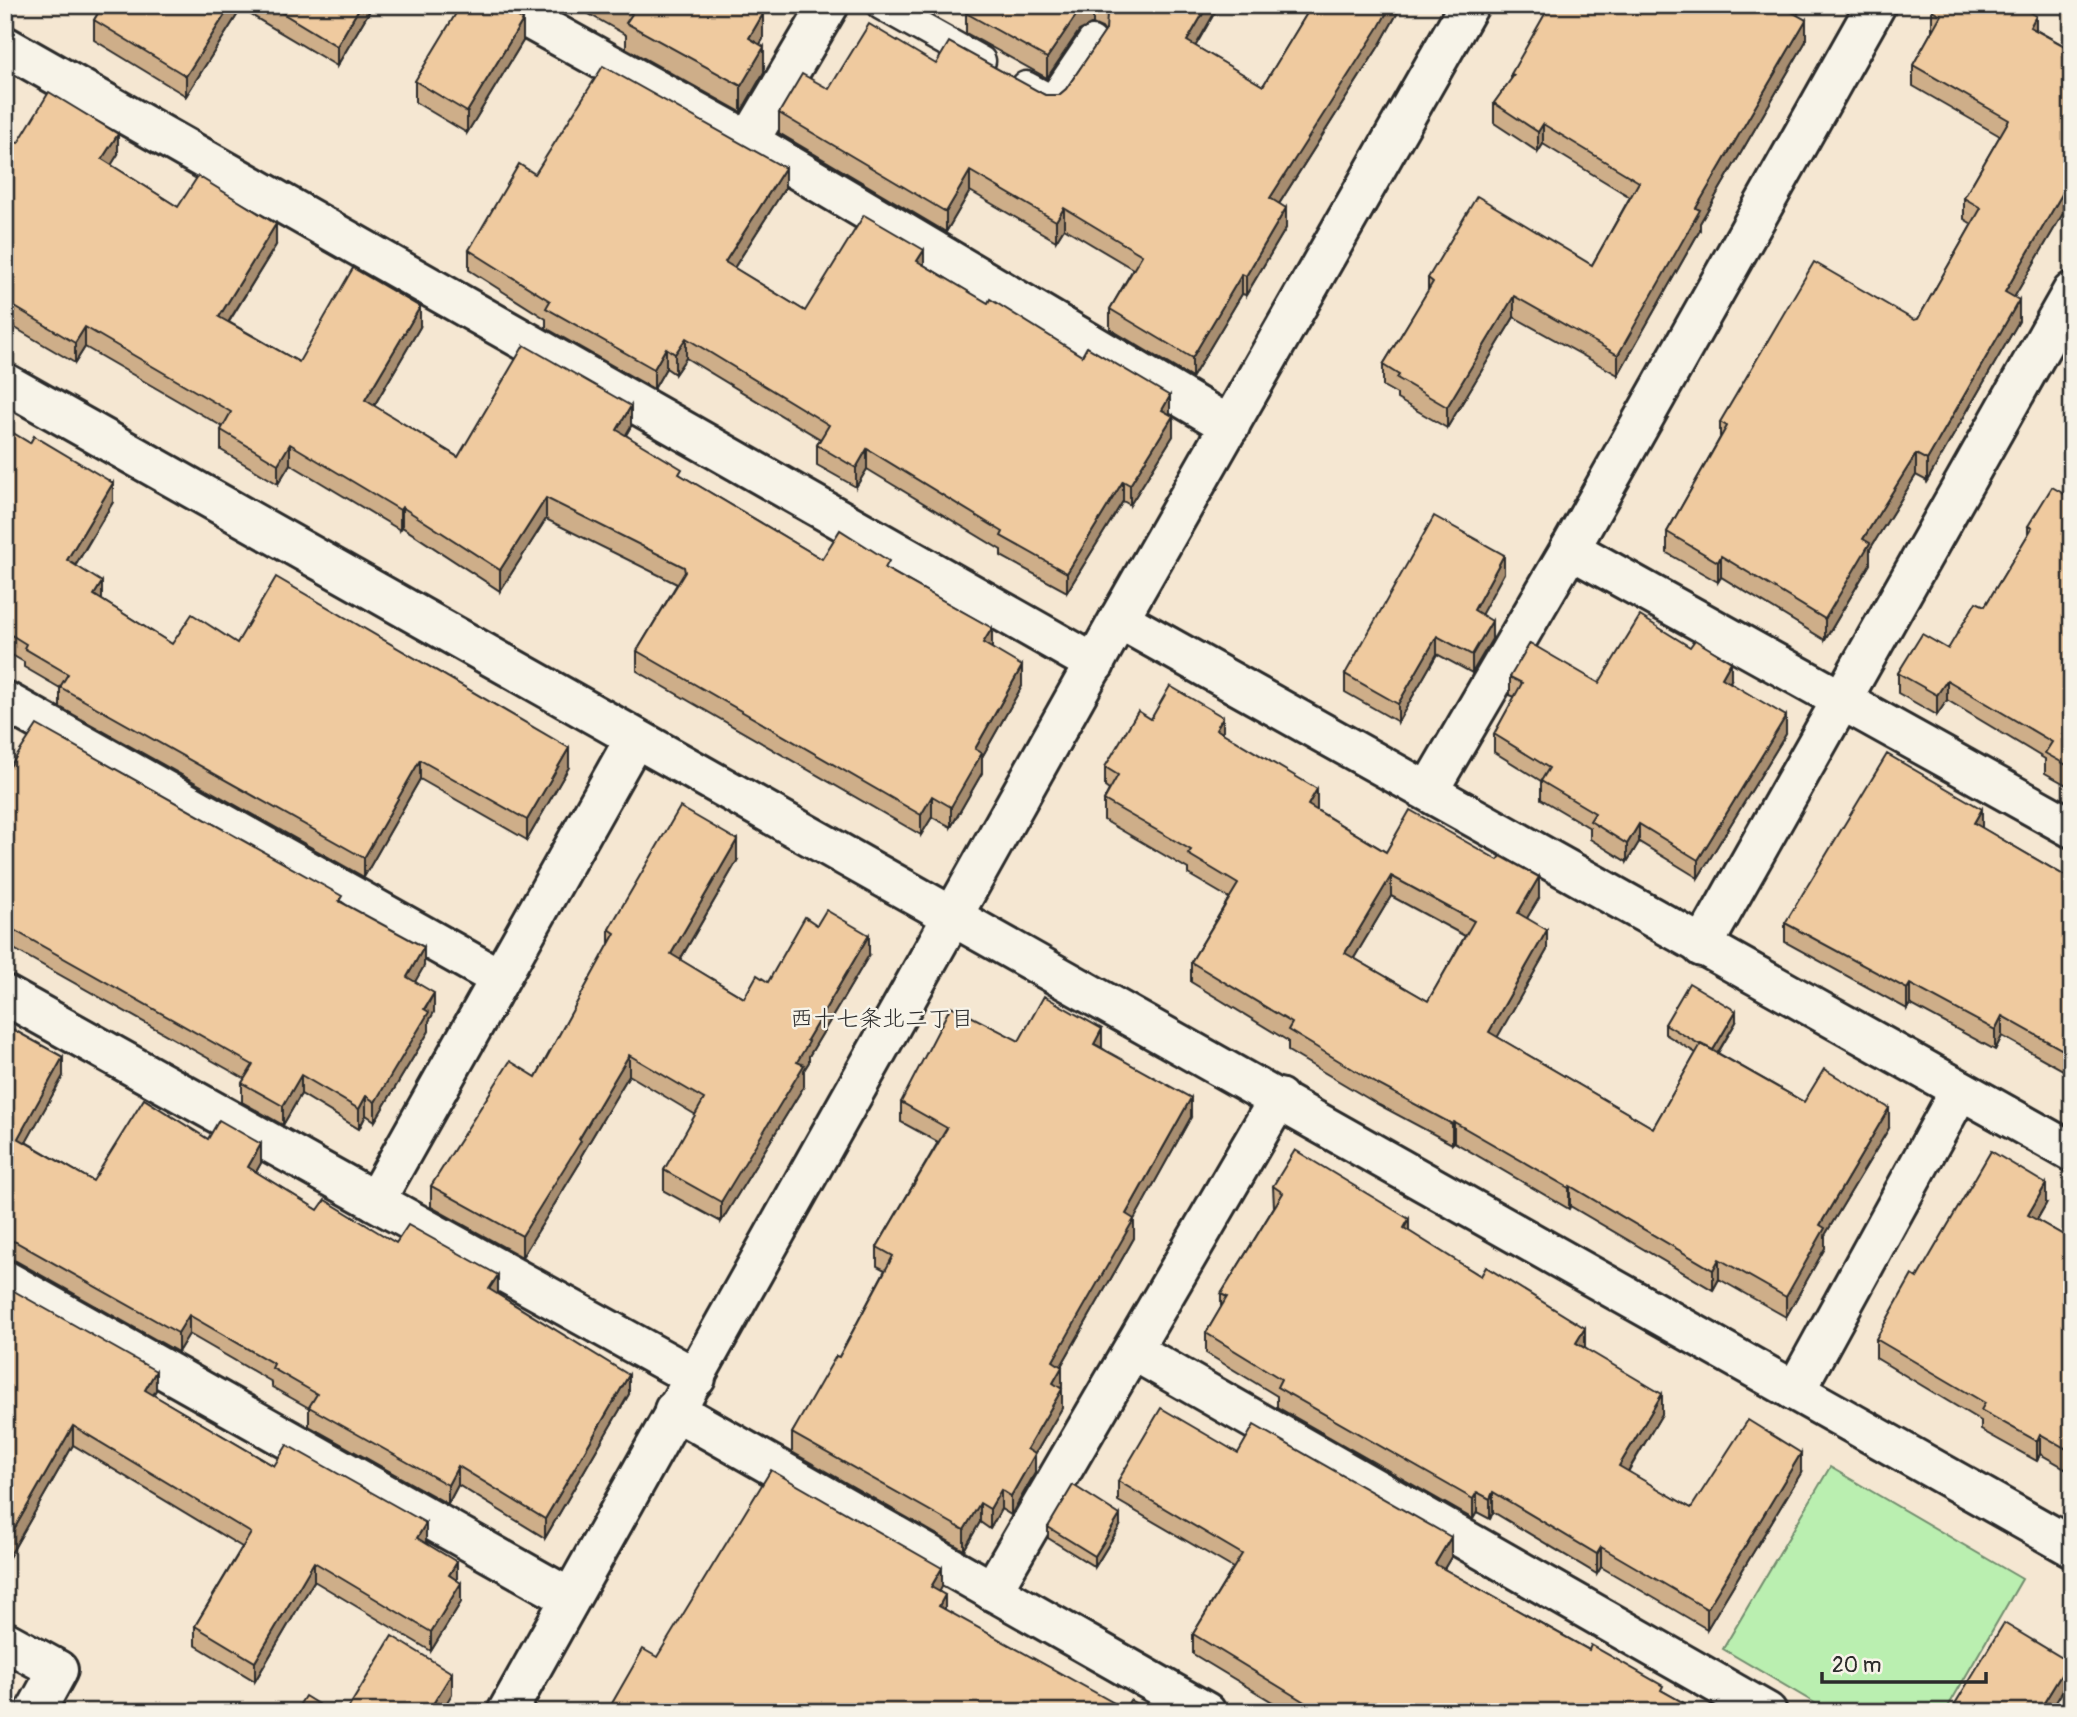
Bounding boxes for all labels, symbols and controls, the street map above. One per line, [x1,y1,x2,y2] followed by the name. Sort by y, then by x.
[790,1004,974,1033] district label: 西十七条北二丁目
[1822,1640,1986,1684] scale bar
[1832,1652,1881,1679] text: 20 m

